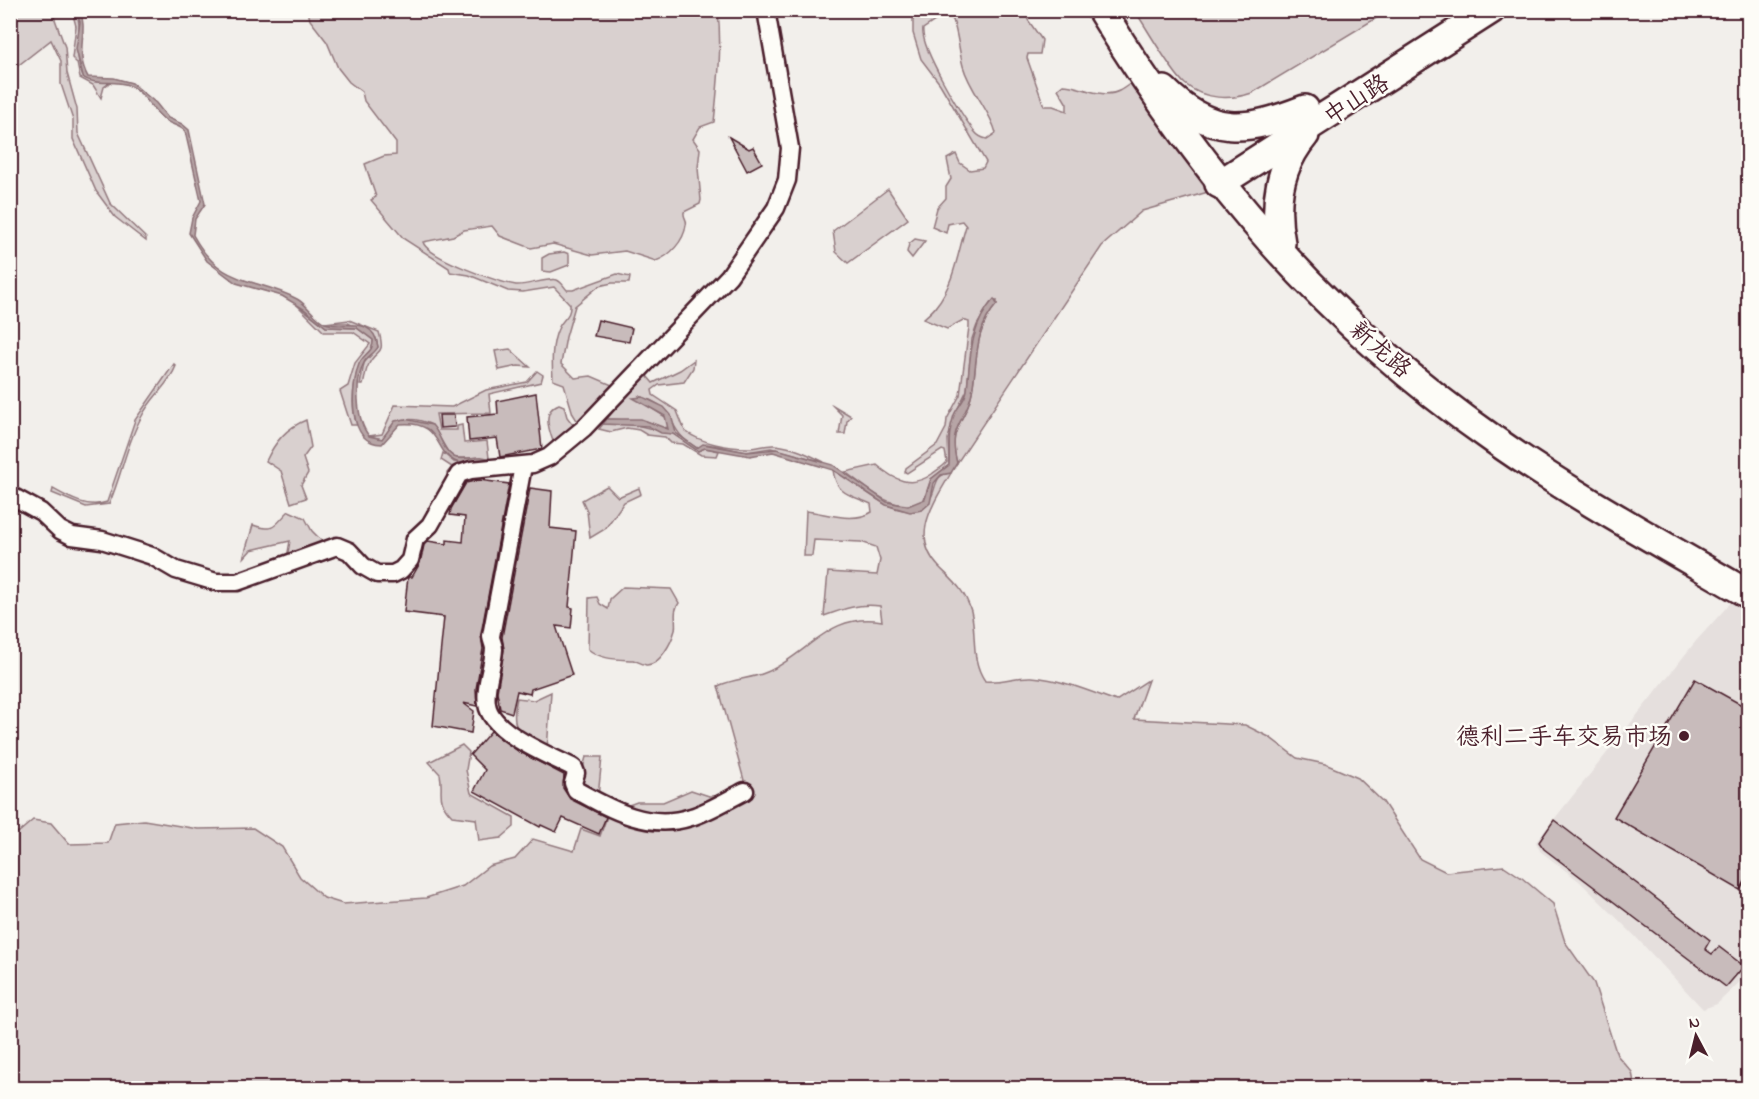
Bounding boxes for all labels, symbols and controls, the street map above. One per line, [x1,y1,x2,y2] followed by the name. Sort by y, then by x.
[1318,67,1397,135] street label: 中山路
[1341,314,1418,388] street label: 新龙路
[1456,721,1672,756] place label: 德利二手车交易市场
[1677,729,1691,743] marker: 德利二手车交易市场
[1666,1006,1726,1066] north arrow
[1688,1011,1701,1036] text: N

